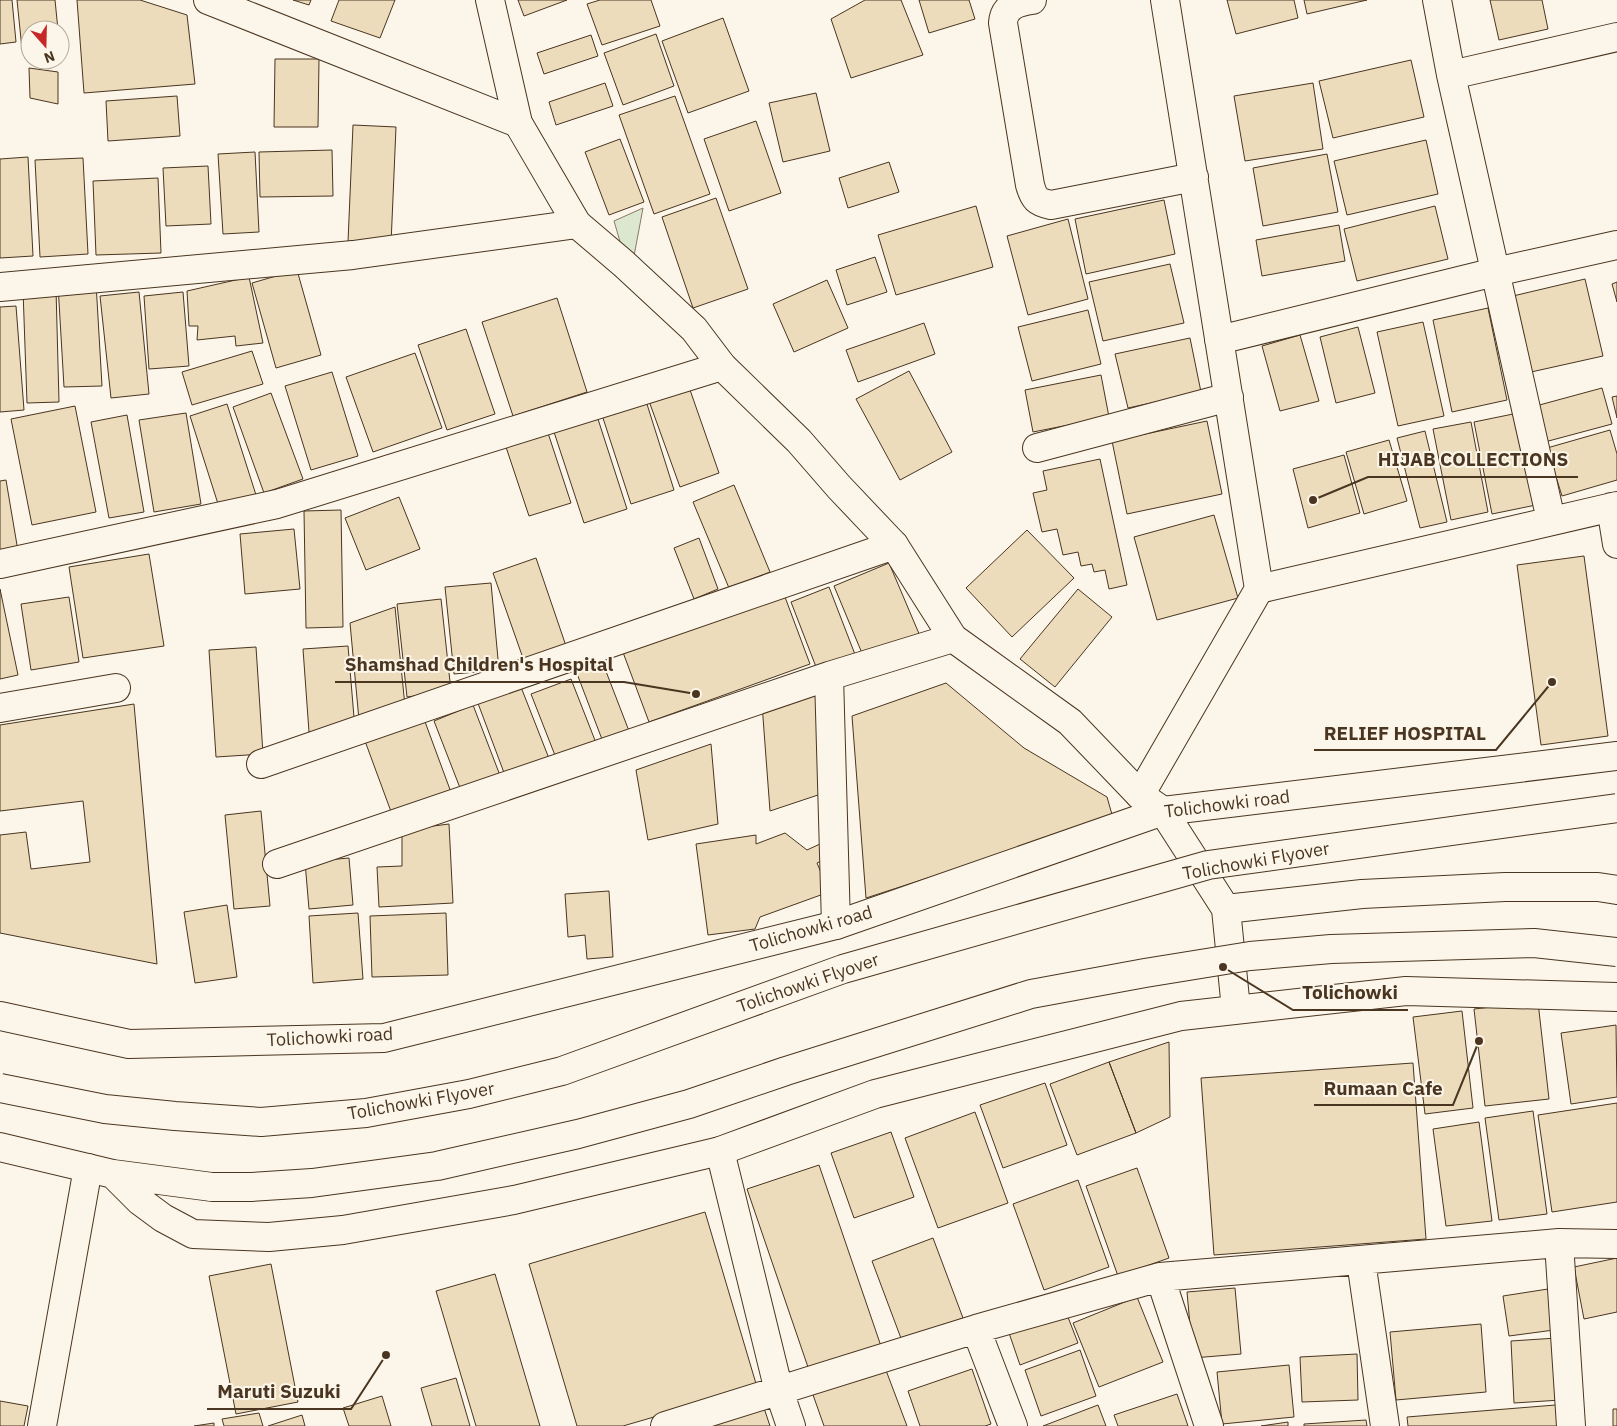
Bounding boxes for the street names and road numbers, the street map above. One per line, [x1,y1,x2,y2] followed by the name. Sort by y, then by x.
[1163,784,1291,823] street label: Tolichowki road
[1181,836,1332,885] street label: Tolichowki Flyover
[747,900,875,957] street label: Tolichowki road
[734,947,882,1018] street label: Tolichowki Flyover
[266,1022,394,1051] street label: Tolichowki road
[346,1076,497,1125] street label: Tolichowki Flyover

